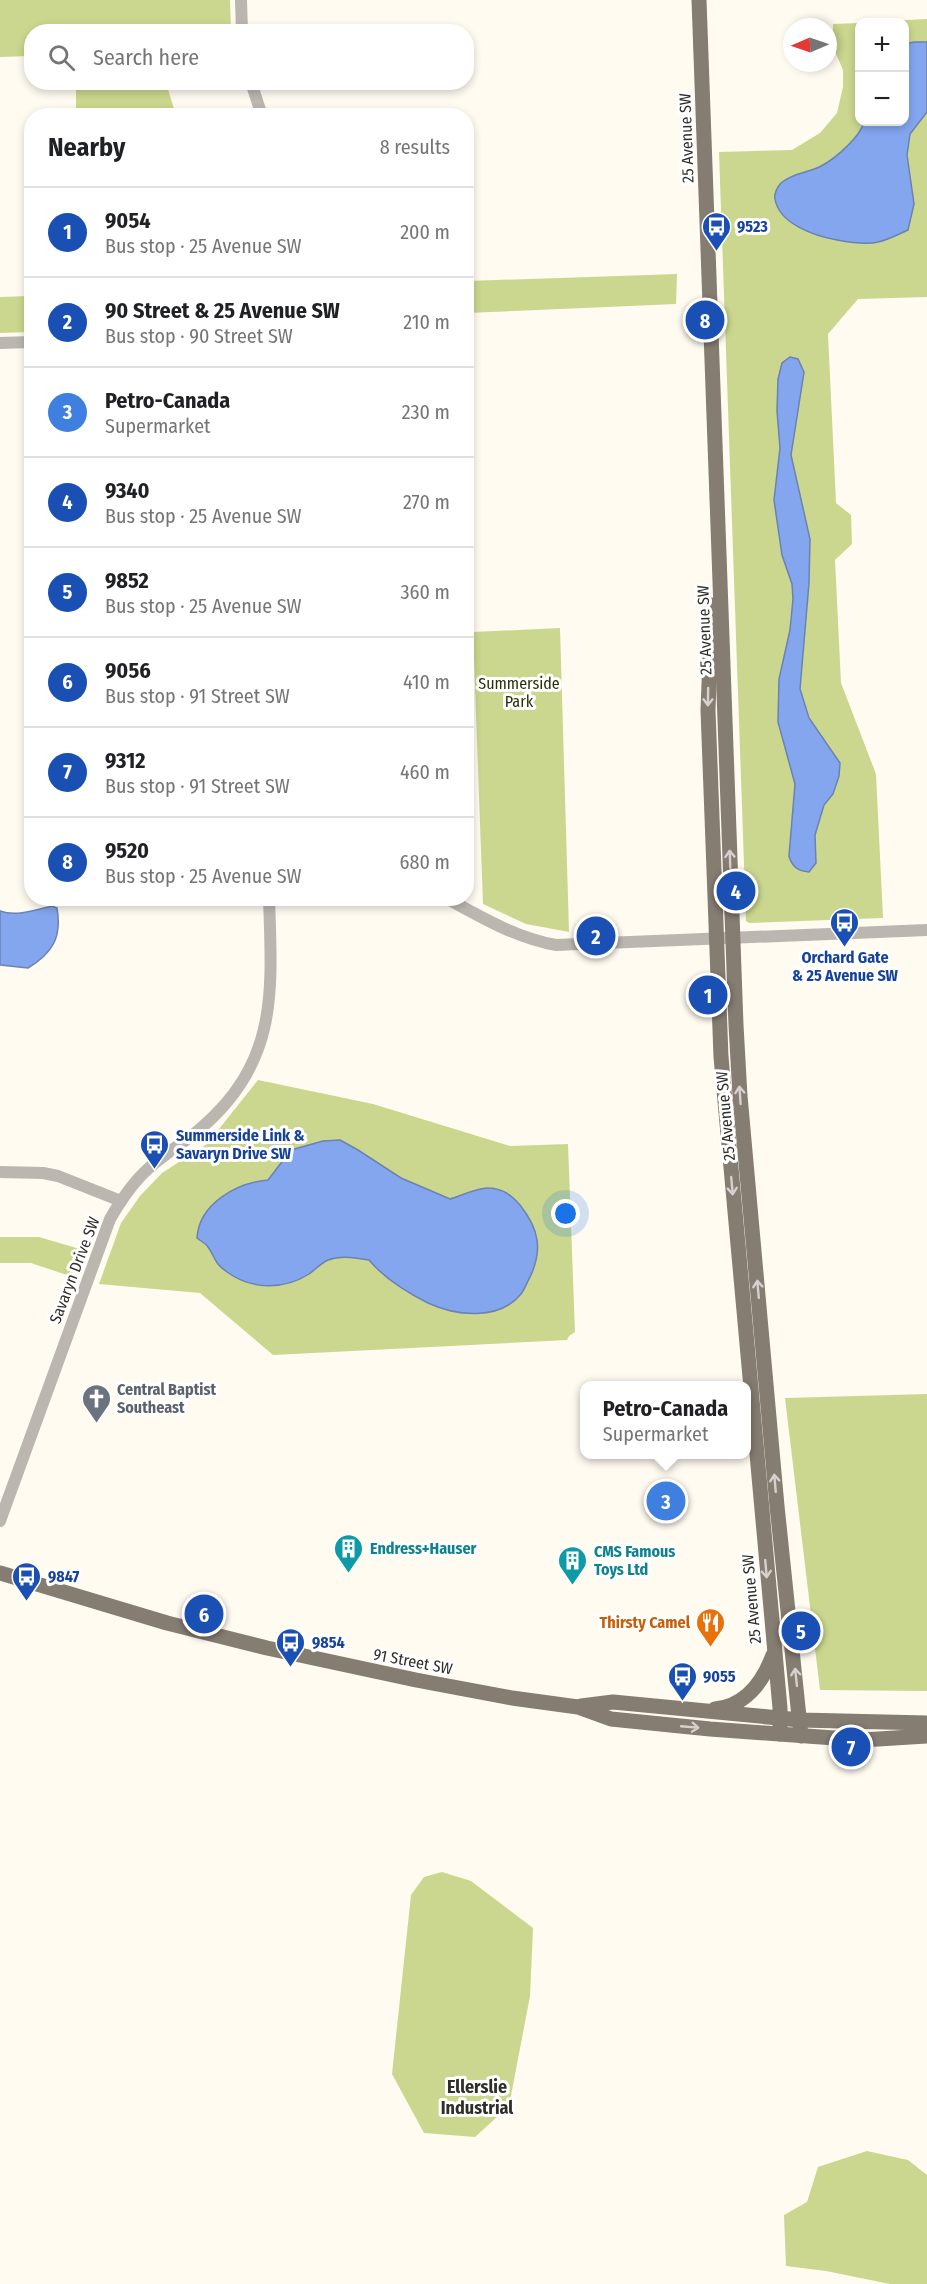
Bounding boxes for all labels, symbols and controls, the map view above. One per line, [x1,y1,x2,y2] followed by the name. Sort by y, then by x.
[783,18,837,72] north arrow
[855,18,909,126] map controls
[855,18,909,72] button: +
[24,24,474,90] search box
[45,41,78,74] icon: search
[93,44,199,71] text: Search here
[855,72,909,126] button: −
[675,93,698,183] street label: 25 Avenue SW
[48,132,125,163] text: Nearby
[380,135,450,159] text: 8 results
[105,207,151,234] text: 9054
[700,210,732,252] bus stop icon: 9523
[737,217,768,236] place label: 9523
[63,220,72,244] text: 1
[400,220,450,244] text: 200 m
[105,234,301,258] text: Bus stop · 25 Avenue SW
[105,297,340,324] text: 90 Street & 25 Avenue SW
[686,298,724,342] pin: 8
[63,310,72,334] text: 2
[403,310,450,334] text: 210 m
[105,324,293,348] text: Bus stop · 90 Street SW
[105,387,230,414] text: Petro-Canada
[63,400,72,424] text: 3
[402,400,450,424] text: 230 m
[105,414,211,438] text: Supermarket
[105,477,150,504] text: 9340
[62,490,73,514] text: 4
[403,490,450,514] text: 270 m
[105,504,301,528] text: Bus stop · 25 Avenue SW
[105,567,149,594] text: 9852
[63,580,72,604] text: 5
[401,580,450,604] text: 360 m
[693,585,716,675] street label: 25 Avenue SW
[105,594,301,618] text: Bus stop · 25 Avenue SW
[105,657,151,684] text: 9056
[62,670,73,694] text: 6
[403,670,450,694] text: 410 m
[478,674,560,711] park label: Summerside Park
[105,684,290,708] text: Bus stop · 91 Street SW
[702,686,714,706] one-way arrow
[105,747,145,774] text: 9312
[63,760,72,784] text: 7
[400,760,450,784] text: 460 m
[105,774,290,798] text: Bus stop · 91 Street SW
[105,837,149,864] text: 9520
[62,850,73,874] text: 8
[400,850,450,874] text: 680 m
[724,850,735,870] one-way arrow
[105,864,301,888] text: Bus stop · 25 Avenue SW
[716,868,756,914] pin: 4
[829,906,861,948] bus stop icon: Orchard Gate & 25 Avenue SW
[576,914,616,958] pin: 2
[792,948,899,985] place label: Orchard Gate & 25 Avenue SW
[688,972,728,1018] pin: 1
[712,1070,739,1161] street label: 25 Avenue SW
[735,1086,746,1106] one-way arrow
[176,1126,305,1163] place label: Summerside Link & Savaryn Drive SW
[139,1128,171,1170] bus stop icon: Summerside Link & Savaryn Drive SW
[727,1176,738,1196] one-way arrow
[551,1199,580,1228] your location
[45,1214,104,1326] street label: Savaryn Drive SW
[752,1280,763,1300] one-way arrow
[117,1380,216,1417] place label: Central Baptist Southeast
[580,1381,751,1459] popup
[80,1382,112,1424] church icon: Central Baptist Southeast
[603,1395,728,1422] text: Petro-Canada
[603,1422,708,1446] text: Supermarket
[769,1474,780,1494] one-way arrow
[646,1478,686,1524] pin: 3
[333,1532,365,1574] building icon: Endress+Hauser
[370,1539,477,1558] place label: Endress+Hauser
[594,1542,675,1579] place label: CMS Famous Toys Ltd
[557,1544,589,1586] building icon: CMS Famous Toys Ltd
[738,1553,765,1644] street label: 25 Avenue SW
[761,1558,772,1578] one-way arrow
[11,1560,43,1602] bus stop icon: 9847
[48,1567,80,1586] place label: 9847
[184,1592,224,1636] pin: 6
[695,1606,727,1648] restaurant icon: Thirsty Camel
[782,1608,820,1654] pin: 5
[600,1613,691,1632] place label: Thirsty Camel
[275,1626,307,1668] bus stop icon: 9854
[312,1633,345,1652] place label: 9854
[372,1644,454,1678] street label: 91 Street SW
[666,1660,698,1702] bus stop icon: 9055
[703,1667,736,1686] place label: 9055
[790,1668,801,1688] one-way arrow
[680,1722,700,1733] one-way arrow
[832,1724,870,1770] pin: 7
[441,2076,513,2119] district label: Ellerslie Industrial

